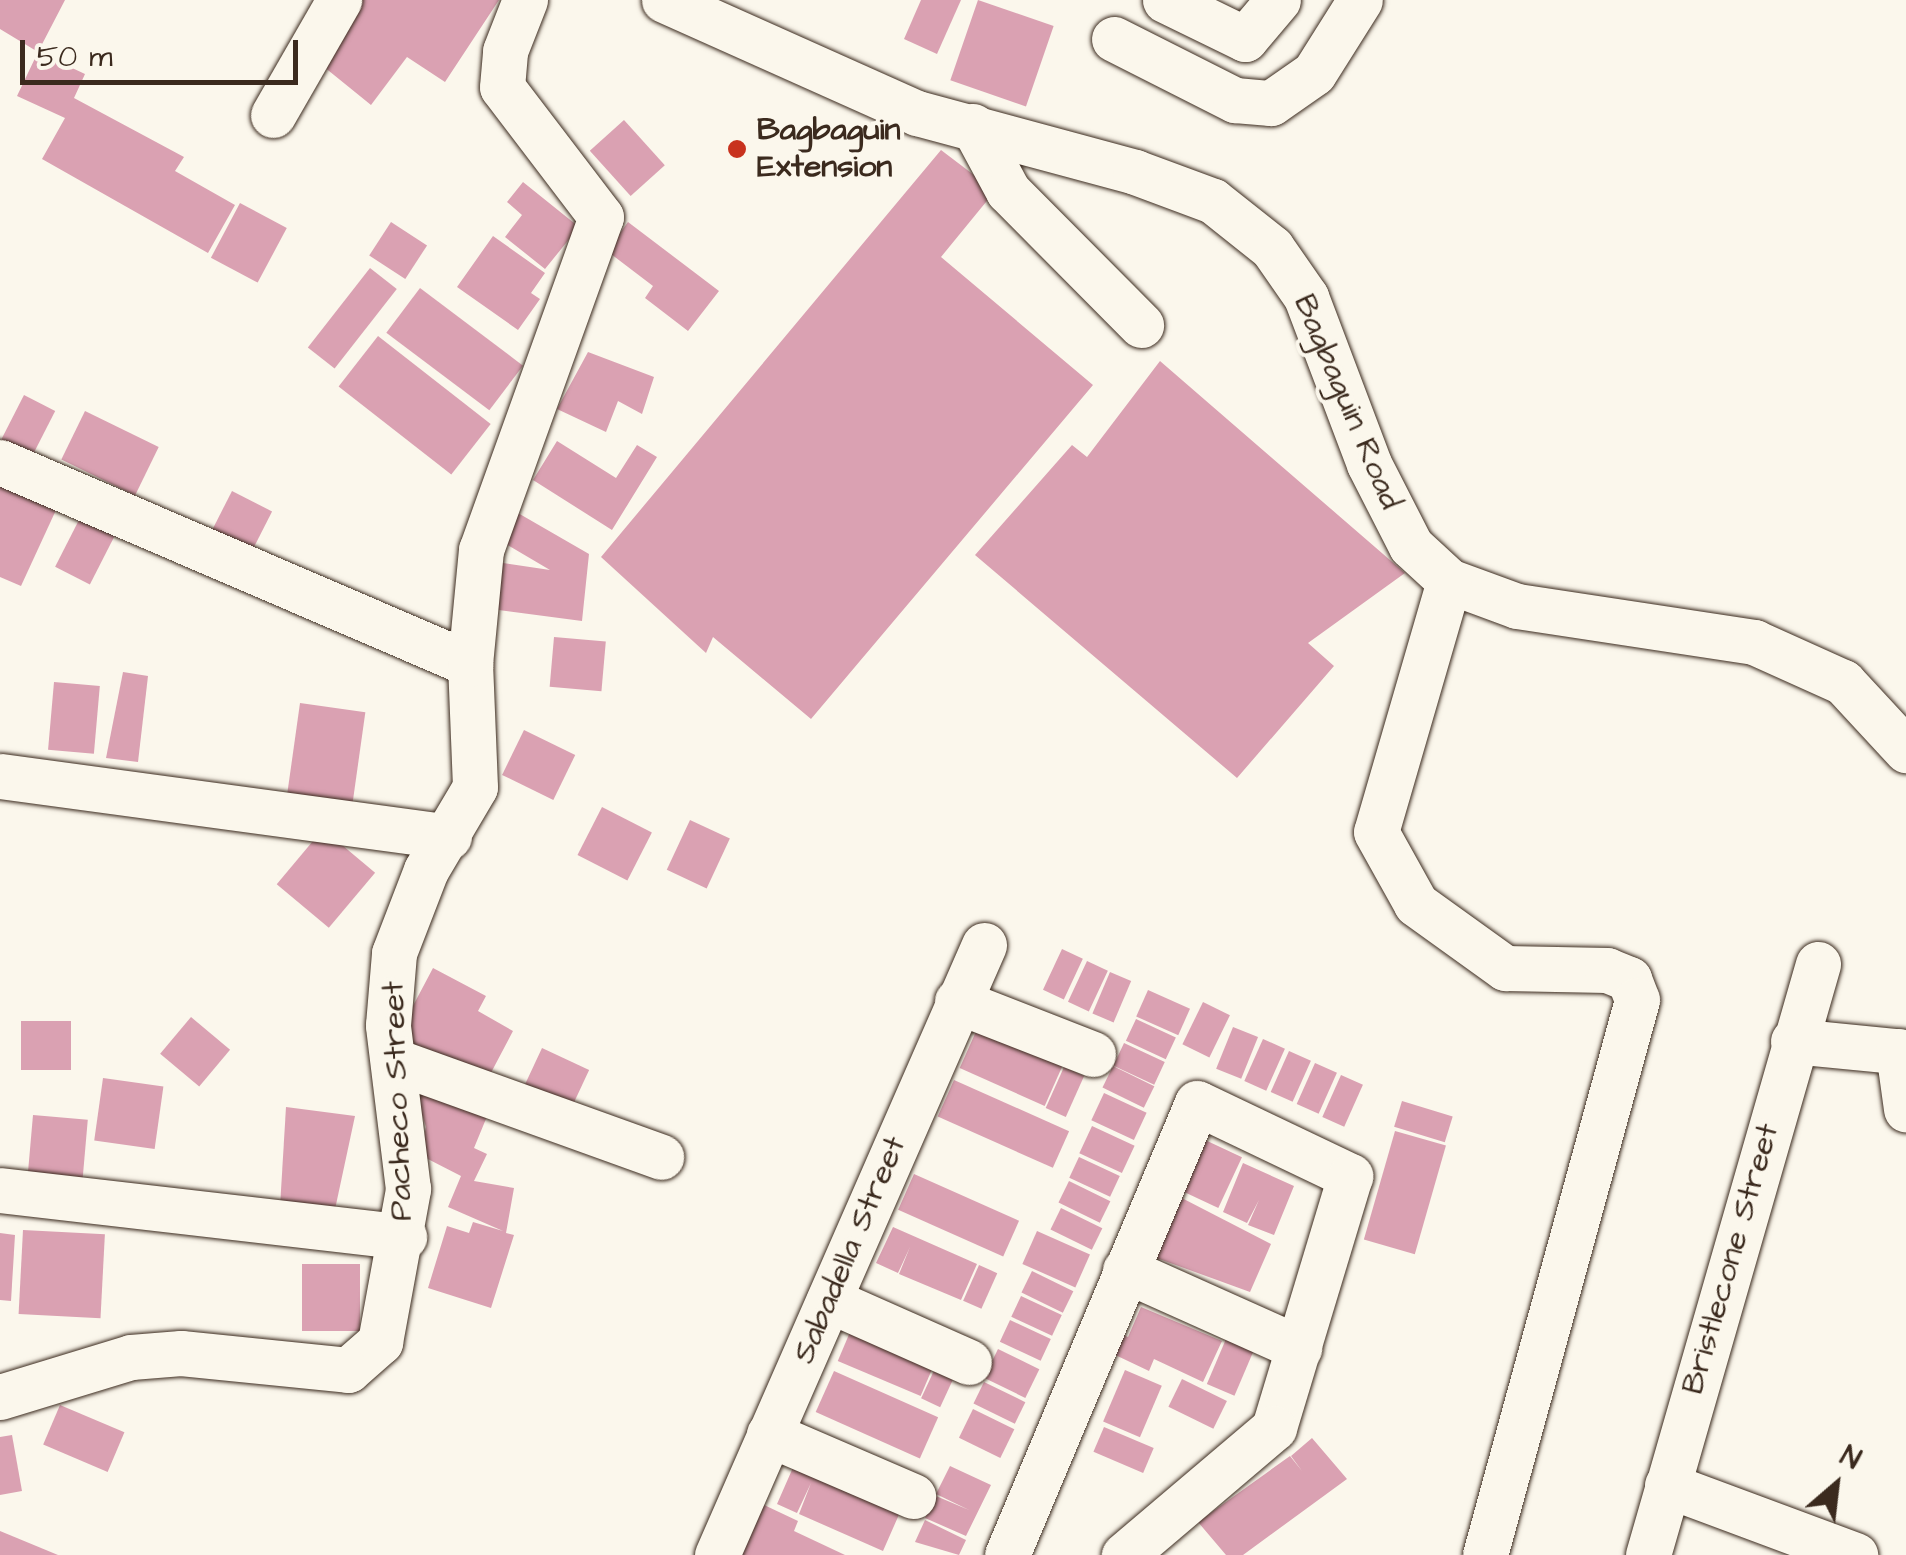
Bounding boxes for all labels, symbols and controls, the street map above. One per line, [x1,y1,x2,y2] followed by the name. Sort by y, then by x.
[25,20,302,82] scale bar
[37,36,113,78] text: 50 m
[757,112,900,187] place label: Bagbaguin Extension
[726,138,748,160] marker: Bagbaguin Extension
[1284,289,1410,515] street label: Bagbaguin Road
[375,980,421,1222] street label: Pacheco Street
[1674,1119,1788,1399] street label: Bristlecone Street
[785,1131,915,1369] street label: Sabadella Street
[1786,1435,1886,1535] north arrow
[1833,1437,1867,1479] text: N

